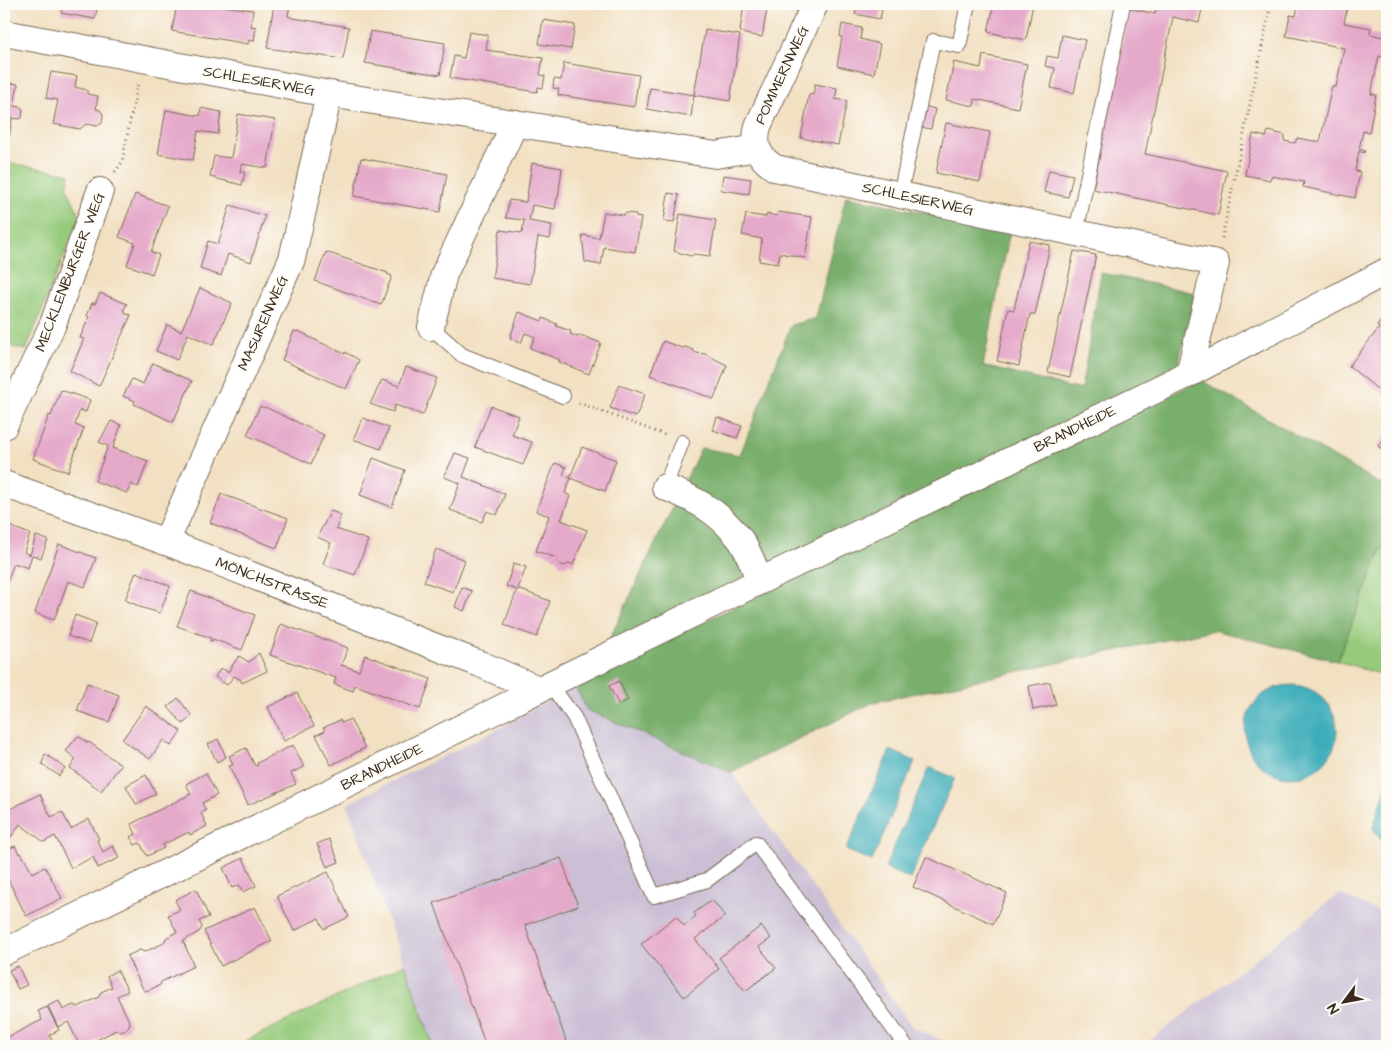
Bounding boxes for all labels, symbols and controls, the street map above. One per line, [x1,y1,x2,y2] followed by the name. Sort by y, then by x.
[750,22,814,128] street label: POMMERNWEG
[201,61,317,101] street label: SCHLESIERWEG
[860,177,976,221] street label: SCHLESIERWEG
[30,189,110,355] street label: MECKLENBURGER WEG
[233,271,294,374] street label: MASURENWEG
[1030,400,1120,458] street label: BRANDHEIDE
[213,552,331,614] street label: MÖNCHSTRASSE
[337,738,427,796] street label: BRANDHEIDE
[1318,978,1368,1028] north arrow
[1323,999,1345,1017] text: N

